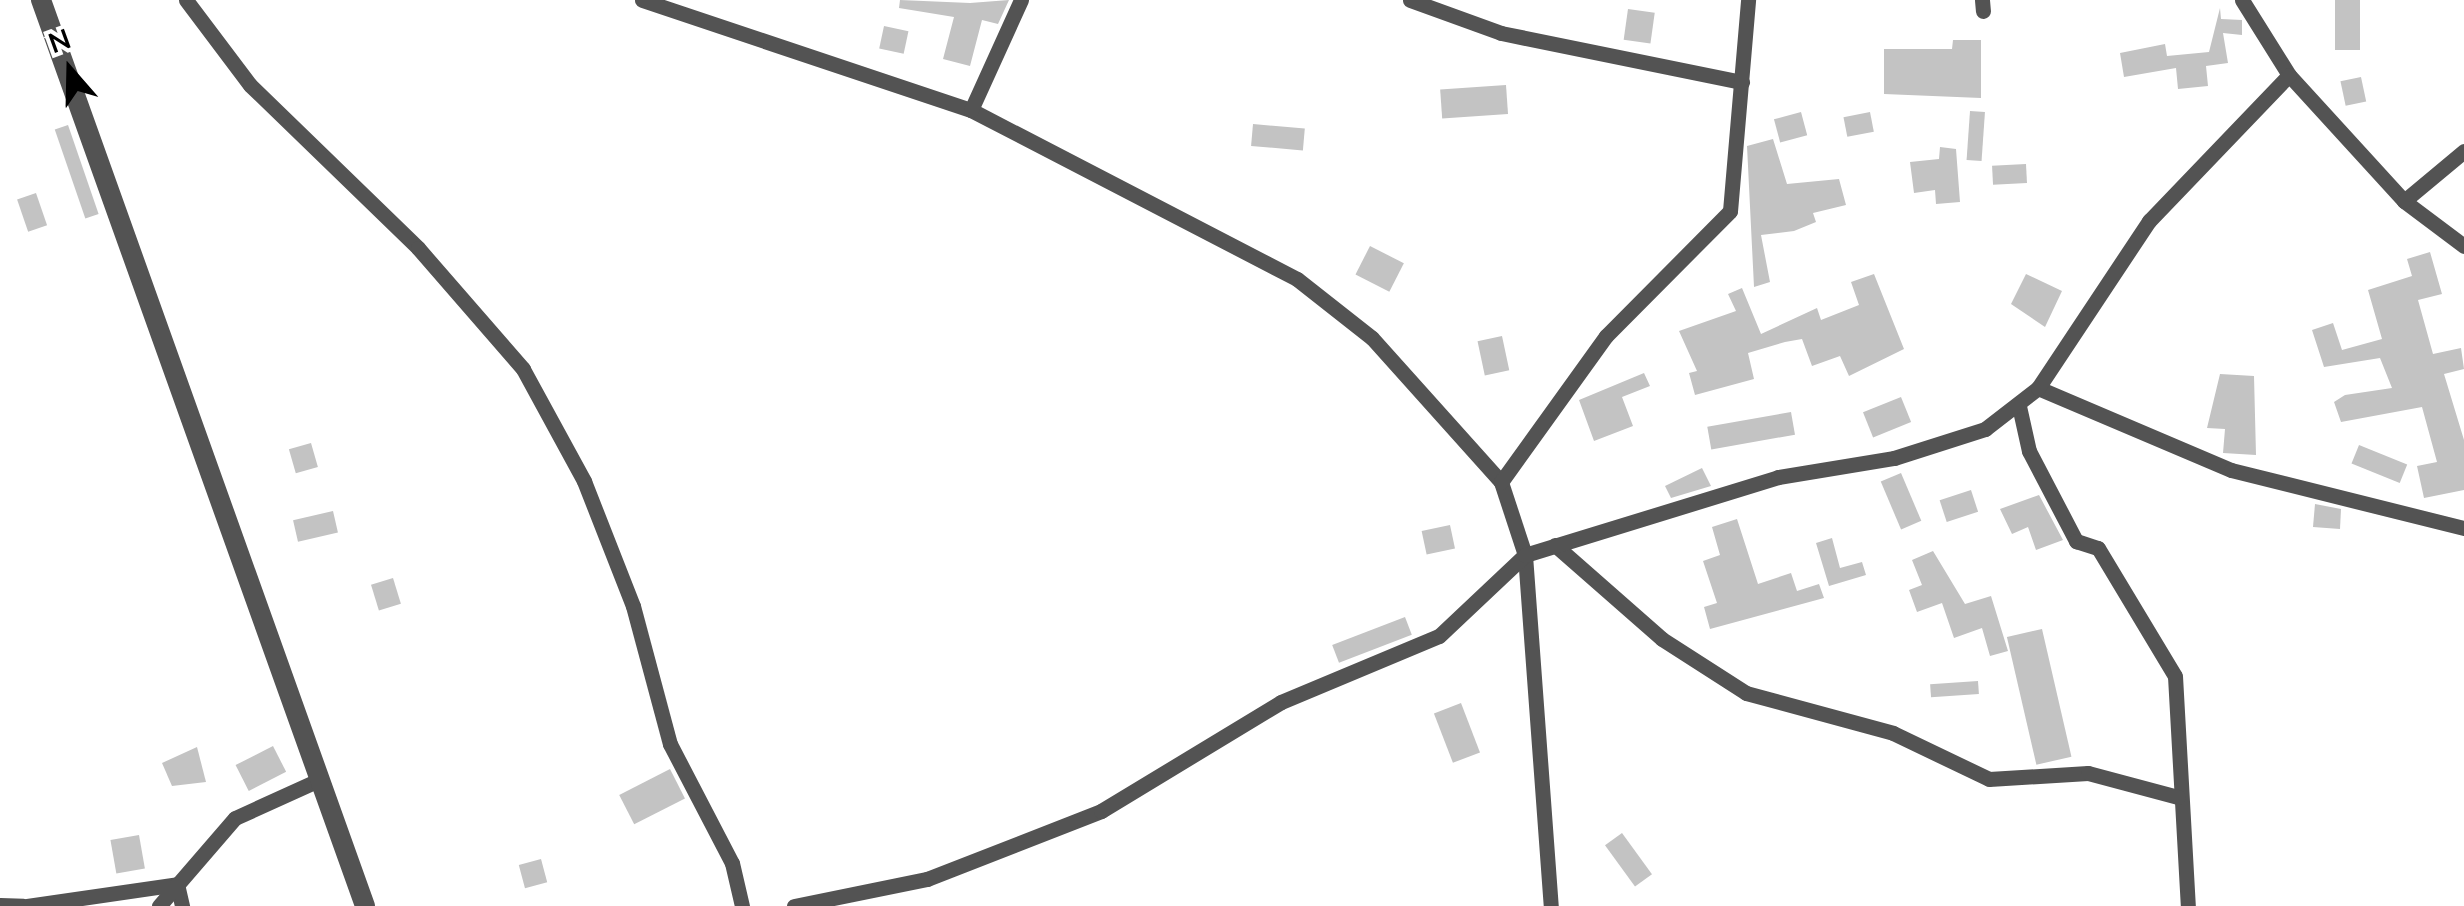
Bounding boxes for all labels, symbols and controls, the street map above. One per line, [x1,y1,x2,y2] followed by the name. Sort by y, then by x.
[20,20,120,120] north arrow
[43,20,76,63] text: N

